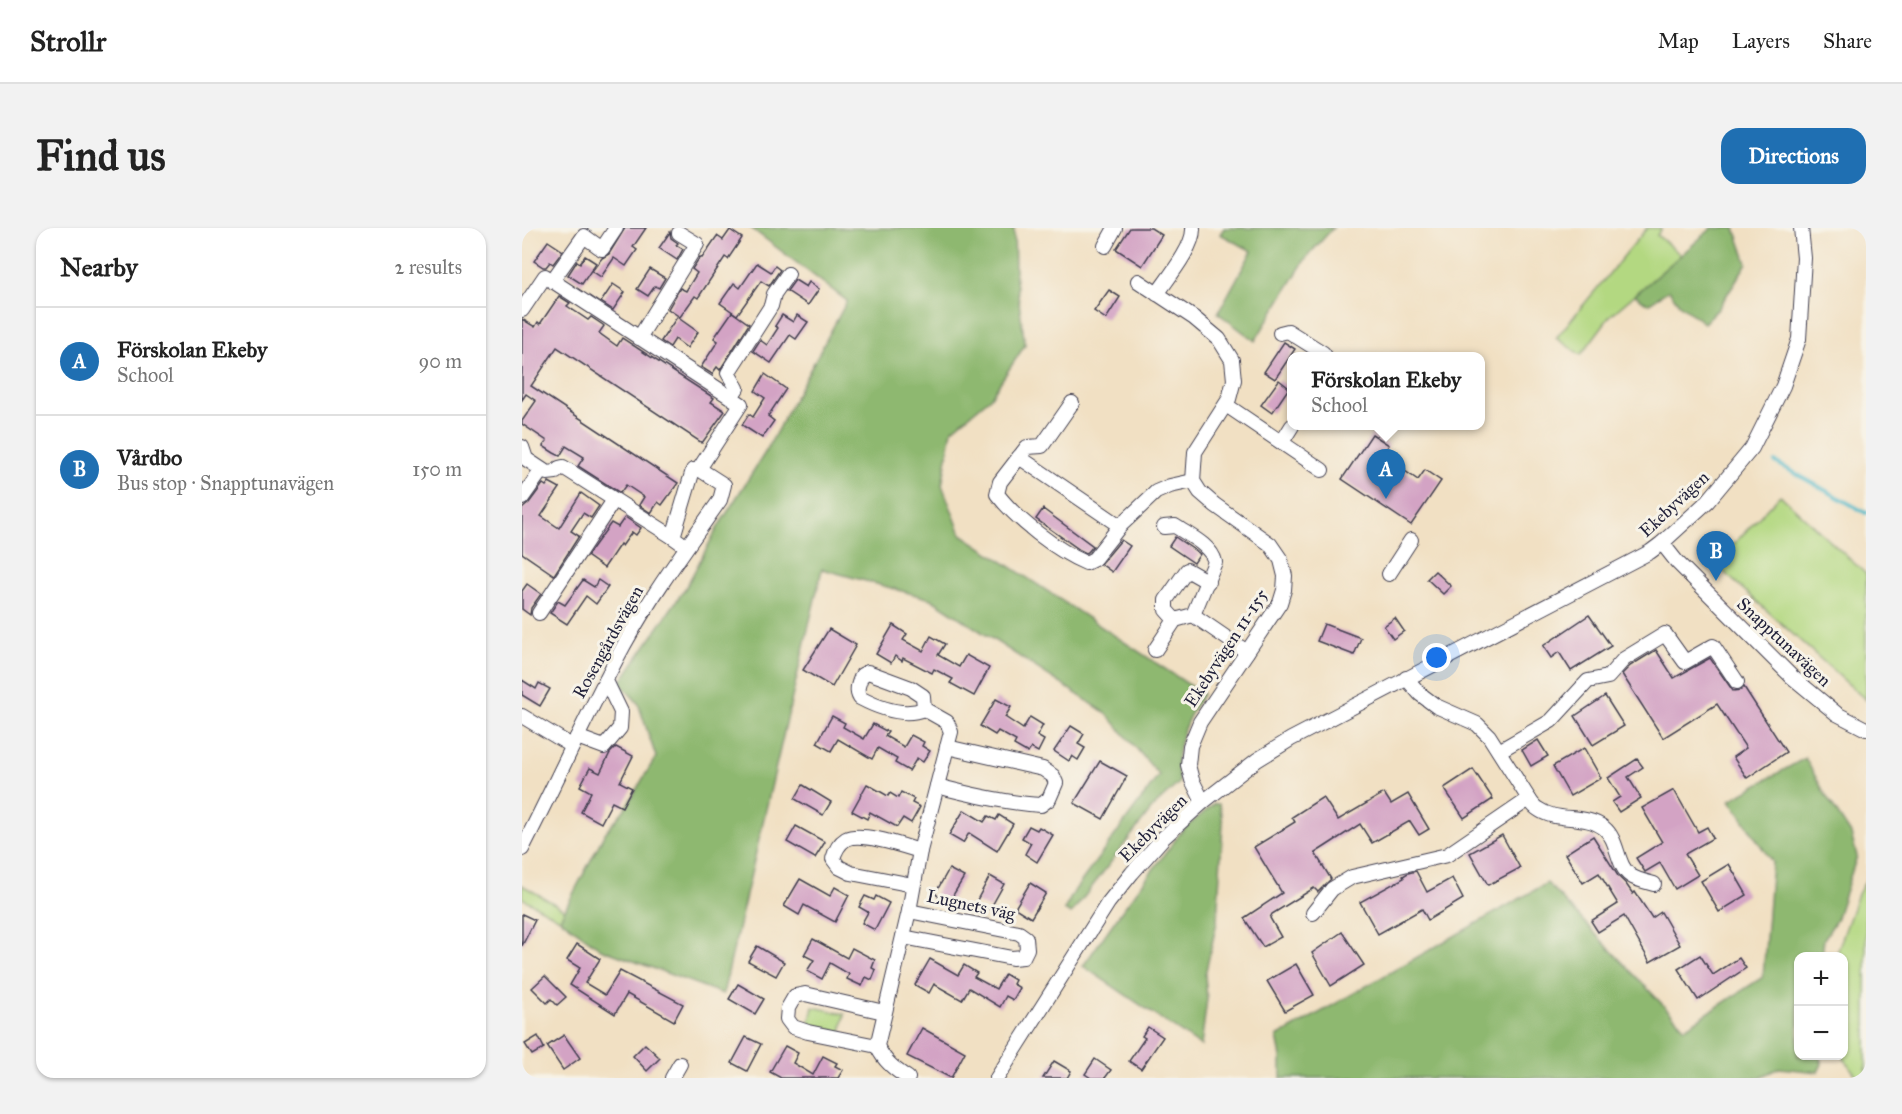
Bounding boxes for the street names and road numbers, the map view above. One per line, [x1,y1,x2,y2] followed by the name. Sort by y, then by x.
[1635,466,1714,543] street label: Ekebyvägen
[568,582,649,703] street label: Rosengårdsvägen
[1180,584,1274,712] street label: Ekebyvägen 11-155
[1732,593,1836,692] street label: Snapptunavägen
[1114,789,1193,867] street label: Ekebyvägen
[925,885,1018,926] street label: Lugnets väg

